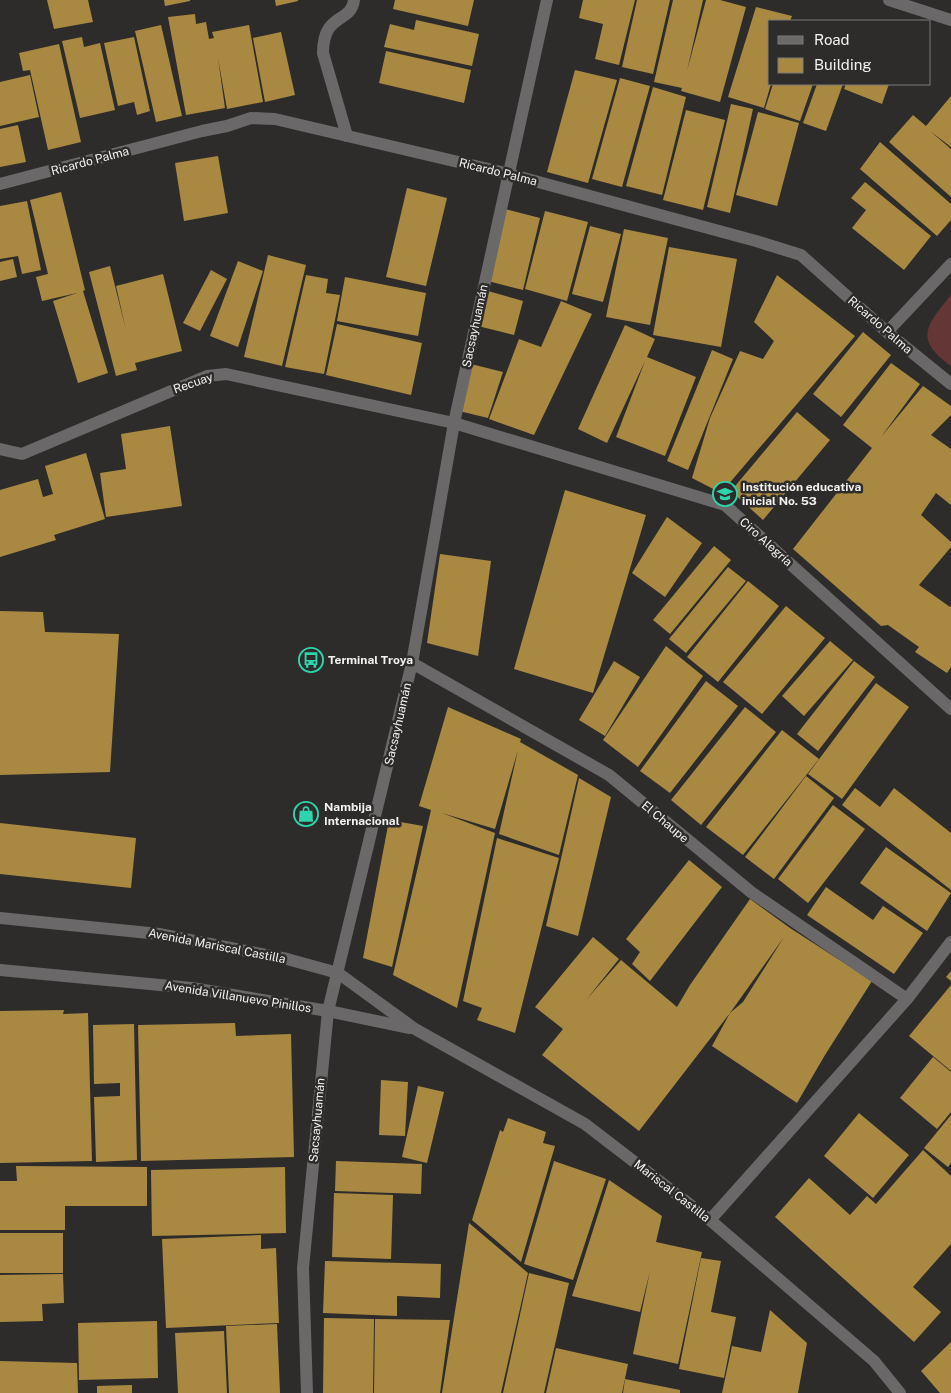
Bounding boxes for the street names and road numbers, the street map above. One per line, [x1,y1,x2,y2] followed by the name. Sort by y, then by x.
[49,144,131,178] street label: Ricardo Palma
[457,156,539,188] street label: Ricardo Palma
[459,283,491,369] street label: Sacsayhuamán
[845,293,915,357] street label: Ricardo Palma
[171,370,215,396] street label: Recuay
[737,515,795,569] street label: Ciro Alegría
[382,681,414,767] street label: Sacsayhuamán
[639,798,691,846] street label: El Chaupe
[147,926,287,966] street label: Avenida Mariscal Castilla
[164,979,312,1015] street label: Avenida Villanuevo Pinillos
[306,1077,328,1163] street label: Sacsayhuamán
[631,1157,713,1225] street label: Mariscal Castilla

